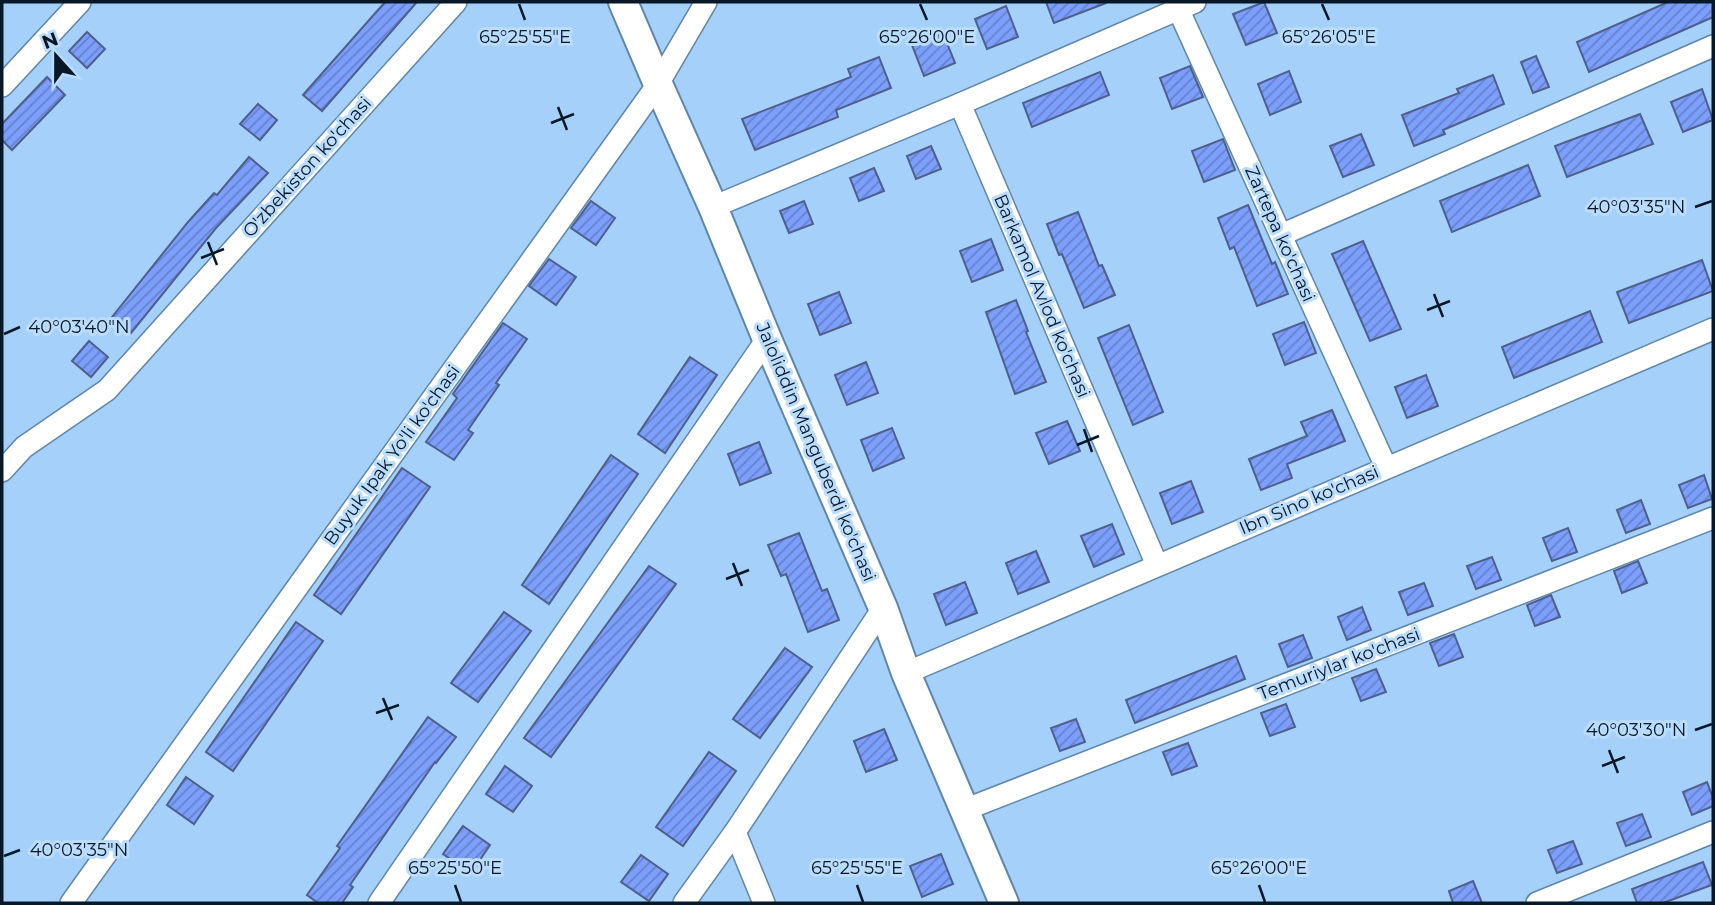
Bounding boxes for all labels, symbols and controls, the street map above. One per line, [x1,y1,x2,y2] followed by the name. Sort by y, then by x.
[21,21,91,91] north arrow
[479,26,571,48] text: 65°25'55"E
[879,26,975,48] text: 65°26'00"E
[1282,26,1376,48] text: 65°26'05"E
[39,27,61,54] text: N
[238,92,376,242] street label: O'zbekiston ko'chasi
[1240,163,1320,305] street label: Zartepa ko'chasi
[989,191,1095,401] street label: Barkamol Avlod ko'chasi
[1587,196,1685,218] text: 40°03'35"N
[28,316,130,338] text: 40°03'40"N
[751,318,881,585] street label: Jaloliddin Manguberdi ko'chasi
[319,361,465,549] street label: Buyuk Ipak Yo'li ko'chasi
[1236,461,1382,539] street label: Ibn Sino ko'chasi
[1255,623,1423,705] street label: Temuriylar ko'chasi
[1586,719,1686,741] text: 40°03'30"N
[30,839,128,861] text: 40°03'35"N
[408,857,502,879] text: 65°25'50"E
[811,857,903,879] text: 65°25'55"E
[1211,857,1307,879] text: 65°26'00"E

